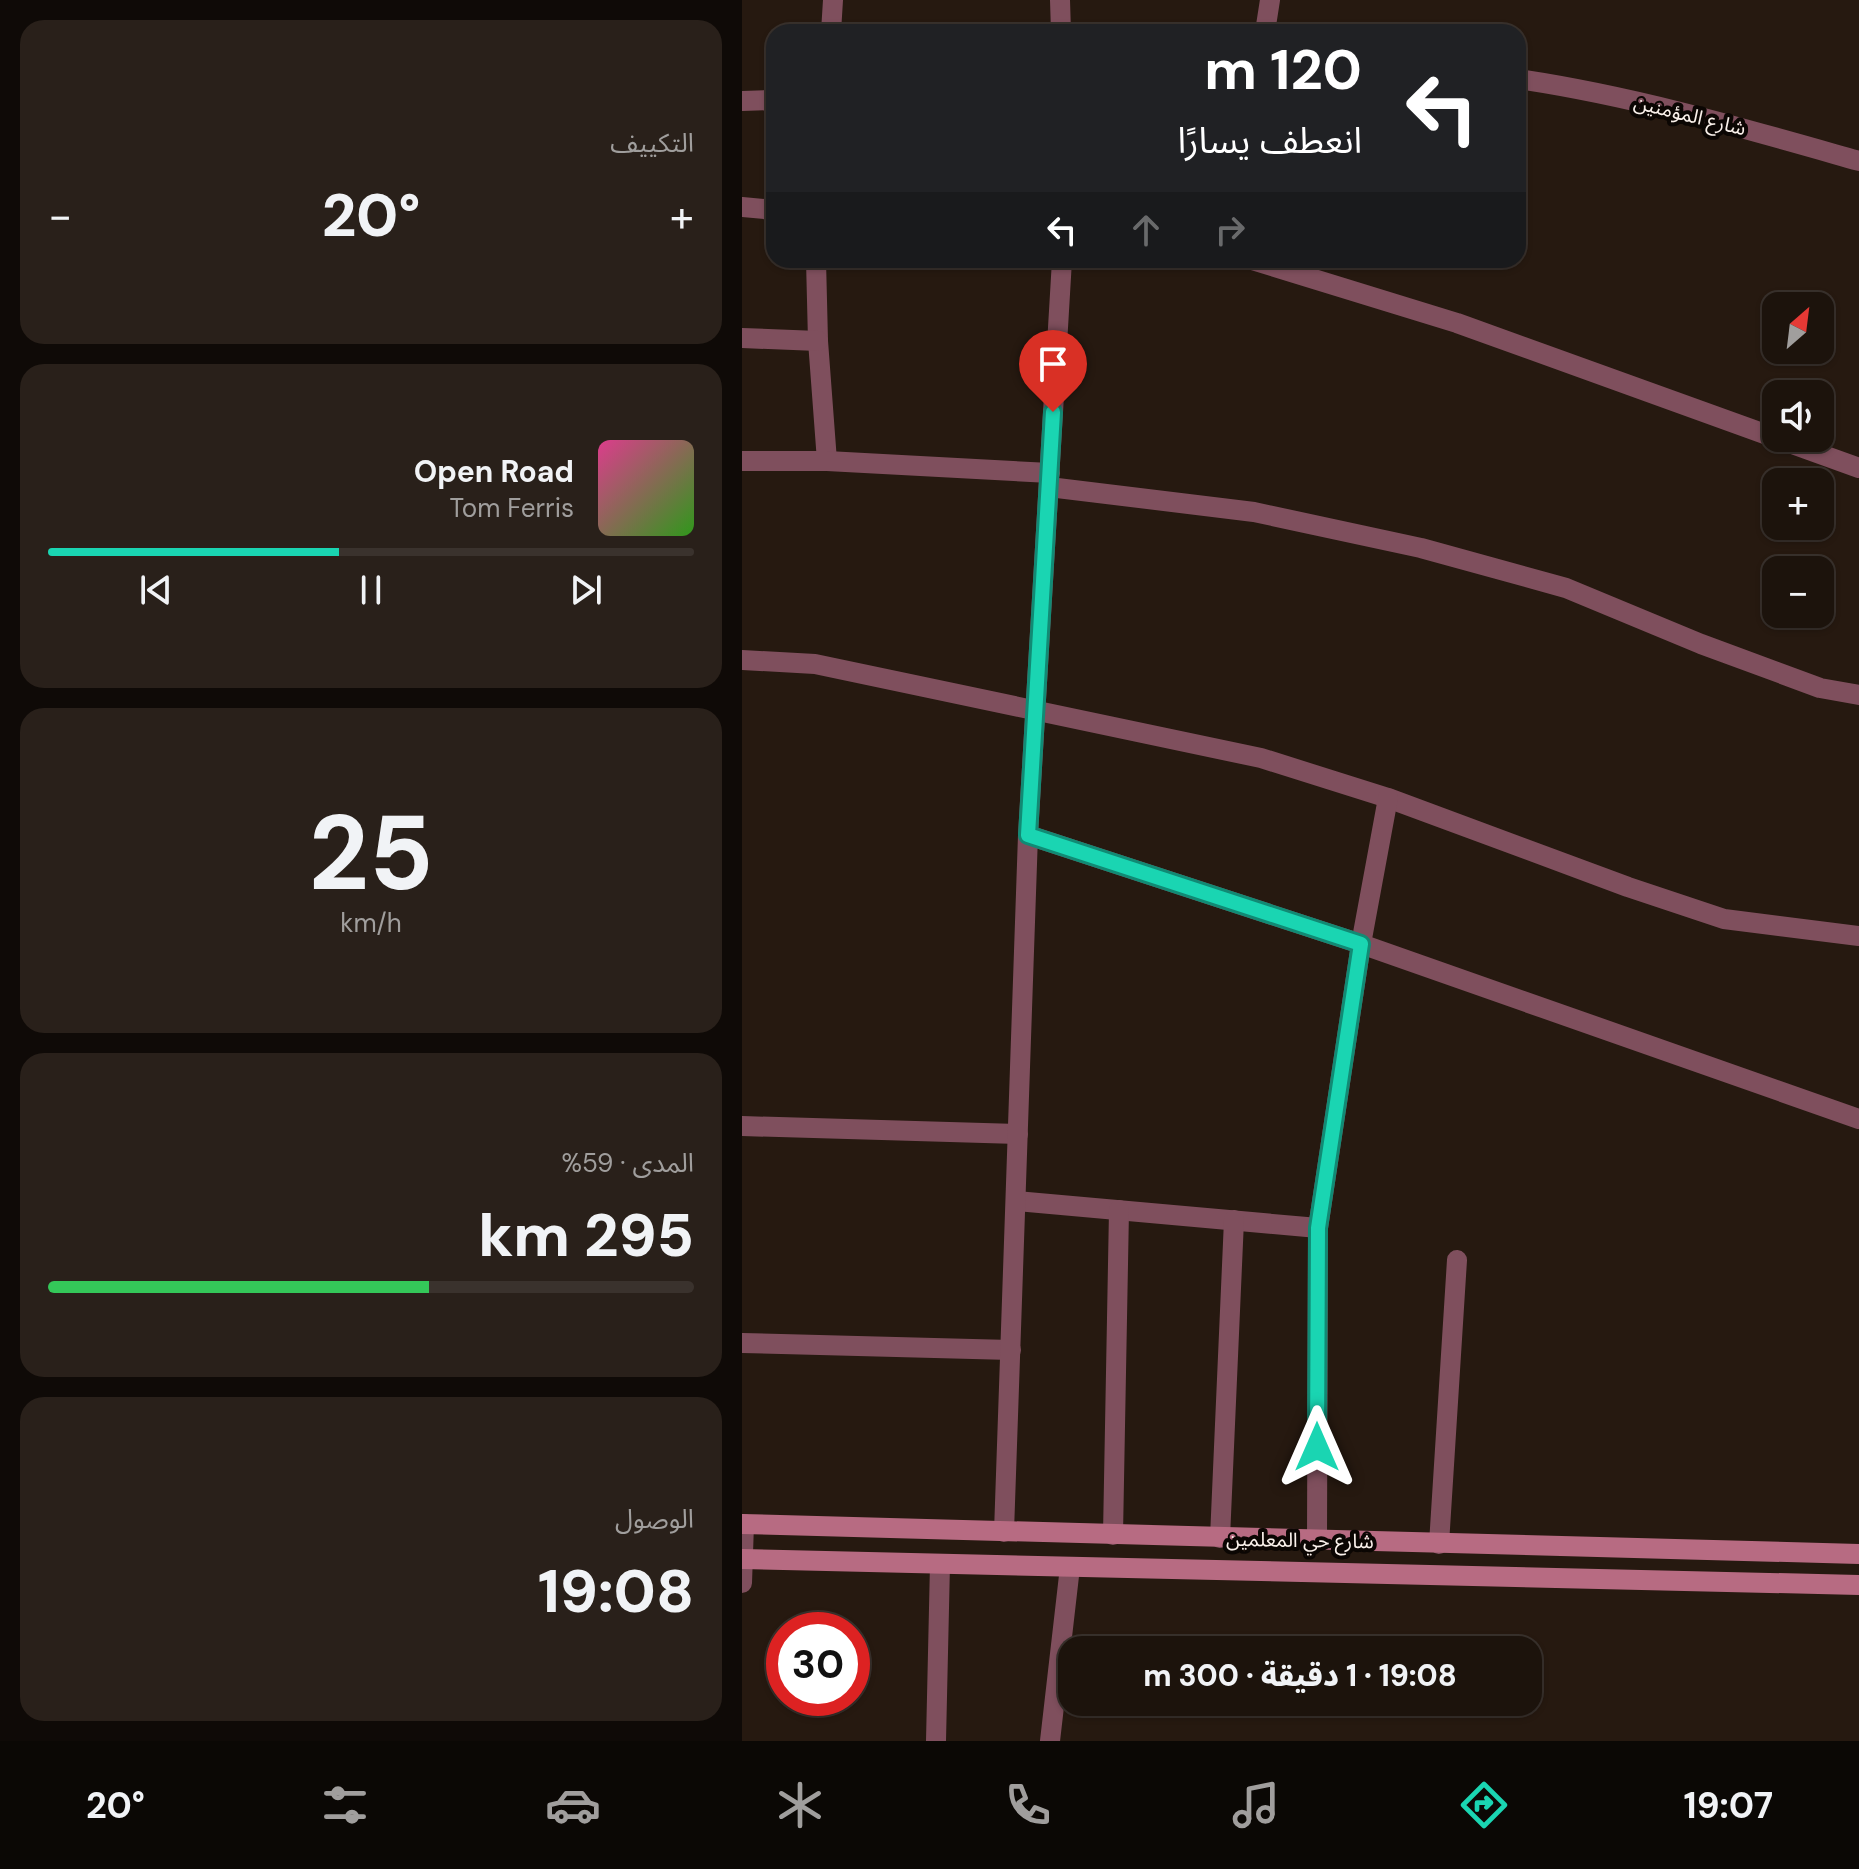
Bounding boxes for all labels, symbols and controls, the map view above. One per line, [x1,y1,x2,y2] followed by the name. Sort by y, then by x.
[1204,33,1362,106] text: 120 m
[1390,56,1494,160] icon: left
[1631,89,1749,143] street label: شارع المؤمنين
[1178,117,1362,164] text: انعطف يسارًا
[610,126,694,160] text: التكييف
[322,176,420,255] text: 20°
[48,187,72,245] text: −
[670,187,694,245] text: +
[1040,208,1084,252] icon: left
[1124,208,1168,252] icon: ahead
[1208,208,1252,252] icon: right
[1762,292,1834,364] north arrow
[1762,292,1834,628] map controls
[1019,330,1087,412] pin
[1031,342,1075,386] icon: arrive
[1762,380,1834,452] button: sound
[414,452,574,491] text: Open Road
[1762,468,1834,540] button: +
[450,491,574,525] text: Tom Ferris
[1762,556,1834,628] button: −
[134,568,178,612] icon: previous
[349,568,393,612] icon: pause
[564,568,608,612] icon: next
[309,786,433,921] text: 25
[340,906,402,940] text: km/h
[562,1146,694,1180] text: المدى · 59%
[478,1196,694,1275] text: 295 km
[1275,1405,1359,1489] position arrow
[615,1502,694,1536] text: الوصول
[1226,1526,1374,1557] street label: شارع حي المعلمين
[538,1552,694,1631] text: 19:08
[766,1612,870,1716] speed limit sign: 30
[1143,1656,1457,1695] text: 19:08 · 1 دقيقة · 300 m
[317,1777,373,1833] icon: filters
[545,1777,601,1833] icon: car
[772,1777,828,1833] icon: climate
[1000,1777,1056,1833] icon: phone
[1228,1777,1284,1833] icon: music
[1456,1777,1512,1833] icon: directions
[86,1782,145,1829] text: 20°
[1684,1782,1773,1829] text: 19:07

